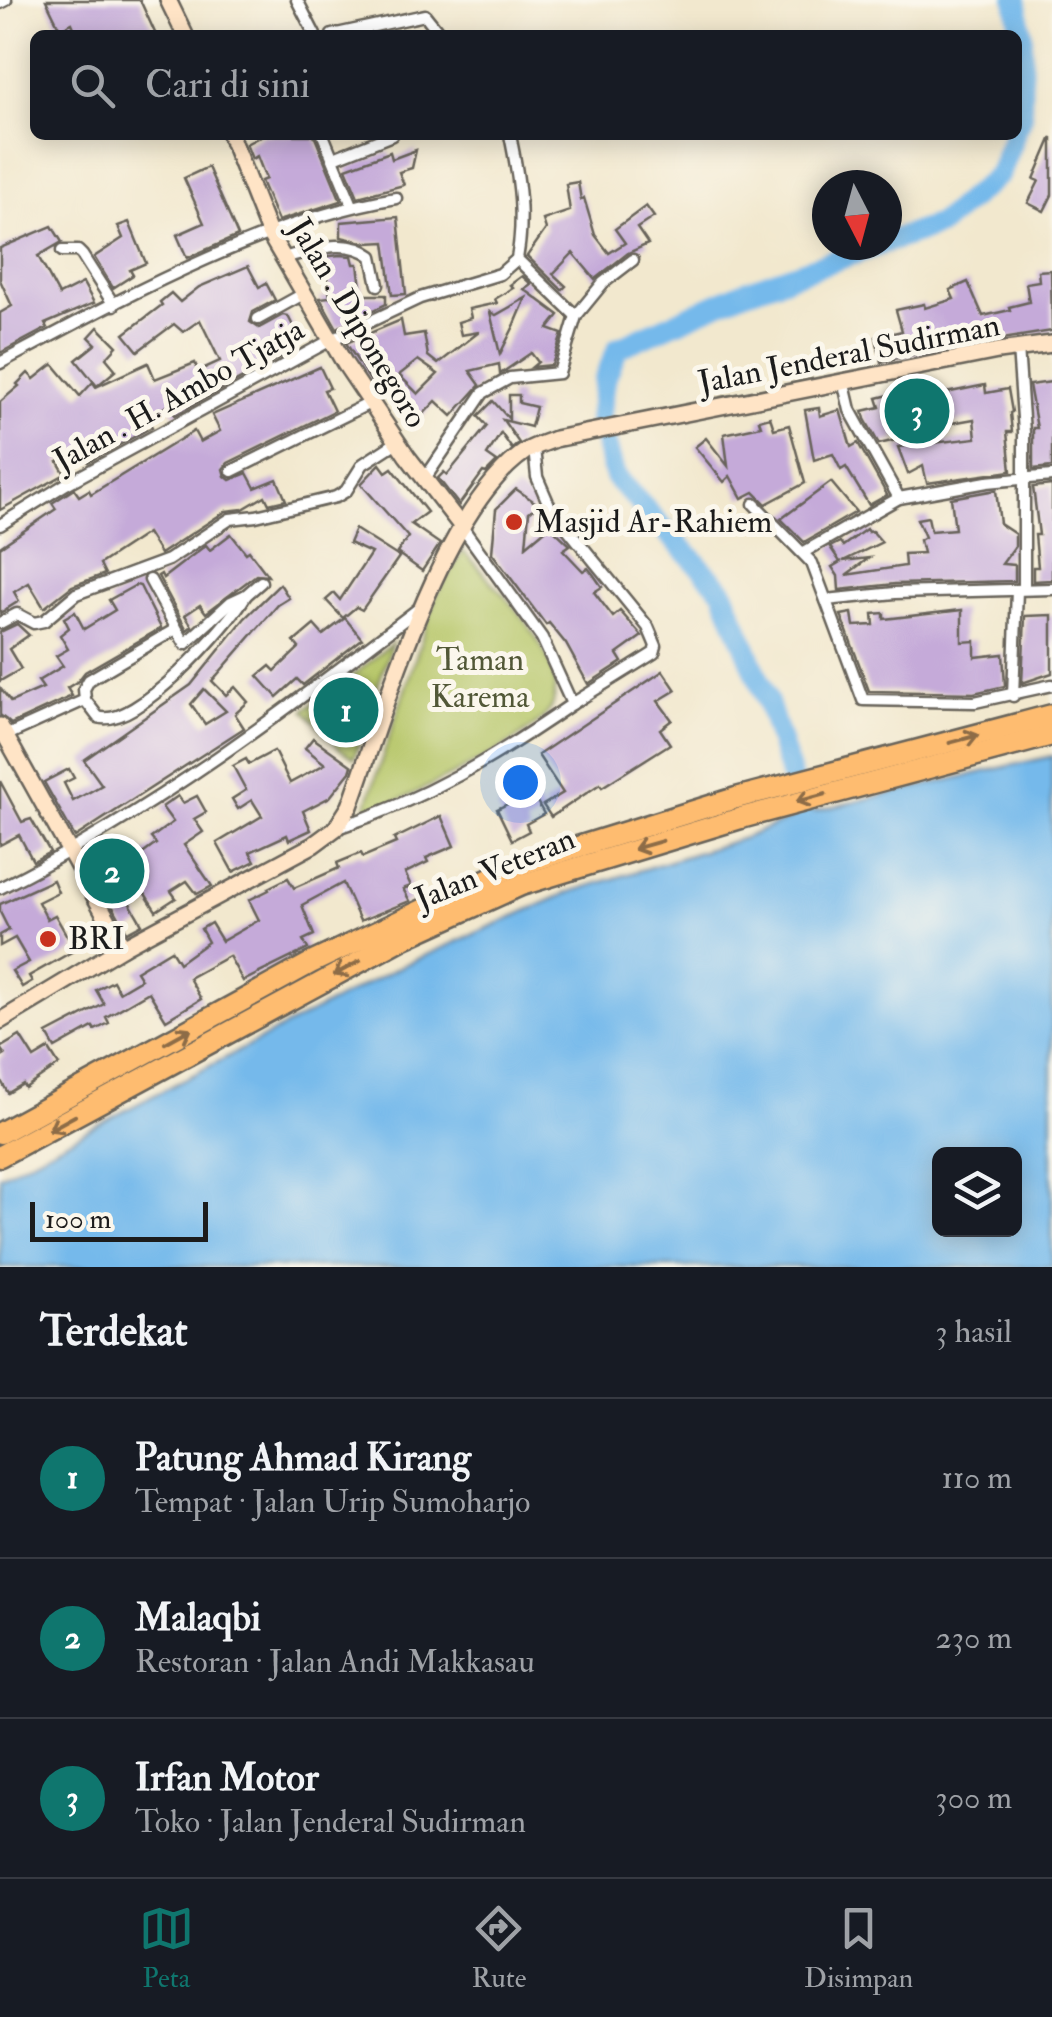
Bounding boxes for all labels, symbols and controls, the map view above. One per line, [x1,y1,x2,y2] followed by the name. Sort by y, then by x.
[30,30,1022,140] search box
[65,58,120,113] icon: search
[145,61,310,109] text: Cari di sini
[812,170,902,260] north arrow
[279,210,436,435] street label: Jalan . Diponegoro
[694,305,1003,403] street label: Jalan Jenderal Sudirman
[46,309,312,481] street label: Jalan . H. Ambo Tjatja
[884,374,950,448] pin: 3
[534,502,773,542] place label: Masjid Ar-Rahiem
[503,511,525,533] marker: Masjid Ar-Rahiem
[431,640,530,717] park label: Taman Karema
[314,672,378,748] pin: 1
[947,728,979,747] one-way arrow
[495,757,546,808] your location
[796,790,827,809] one-way arrow
[408,819,581,920] street label: Jalan Veteran
[80,834,144,908] pin: 2
[632,837,664,855] one-way arrow
[68,919,125,959] place label: BRI
[37,928,59,950] marker: BRI
[333,958,363,978] one-way arrow
[162,1026,192,1045] one-way arrow
[48,1113,77,1133] one-way arrow
[932,1147,1022,1237] map controls
[932,1147,1022,1237] button: layers
[30,1197,208,1242] scale bar
[45,1202,111,1237] text: 100 m
[40,1306,188,1358] text: Terdekat
[935,1312,1012,1352] text: 3 hasil
[135,1434,471,1482] text: Patung Ahmad Kirang
[67,1458,78,1498] text: 1
[941,1458,1012,1498] text: 110 m
[135,1482,530,1522] text: Tempat · Jalan Urip Sumoharjo
[135,1594,261,1642] text: Malaqbi
[64,1618,81,1658] text: 2
[936,1618,1012,1658] text: 230 m
[135,1642,535,1682] text: Restoran · Jalan Andi Makkasau
[135,1754,319,1802] text: Irfan Motor
[66,1778,79,1818] text: 3
[935,1778,1012,1818] text: 300 m
[135,1802,526,1842] text: Toko · Jalan Jenderal Sudirman
[139,1901,194,1996] tab: Peta
[471,1901,526,1996] tab: Rute
[804,1901,913,1996] tab: Disimpan

